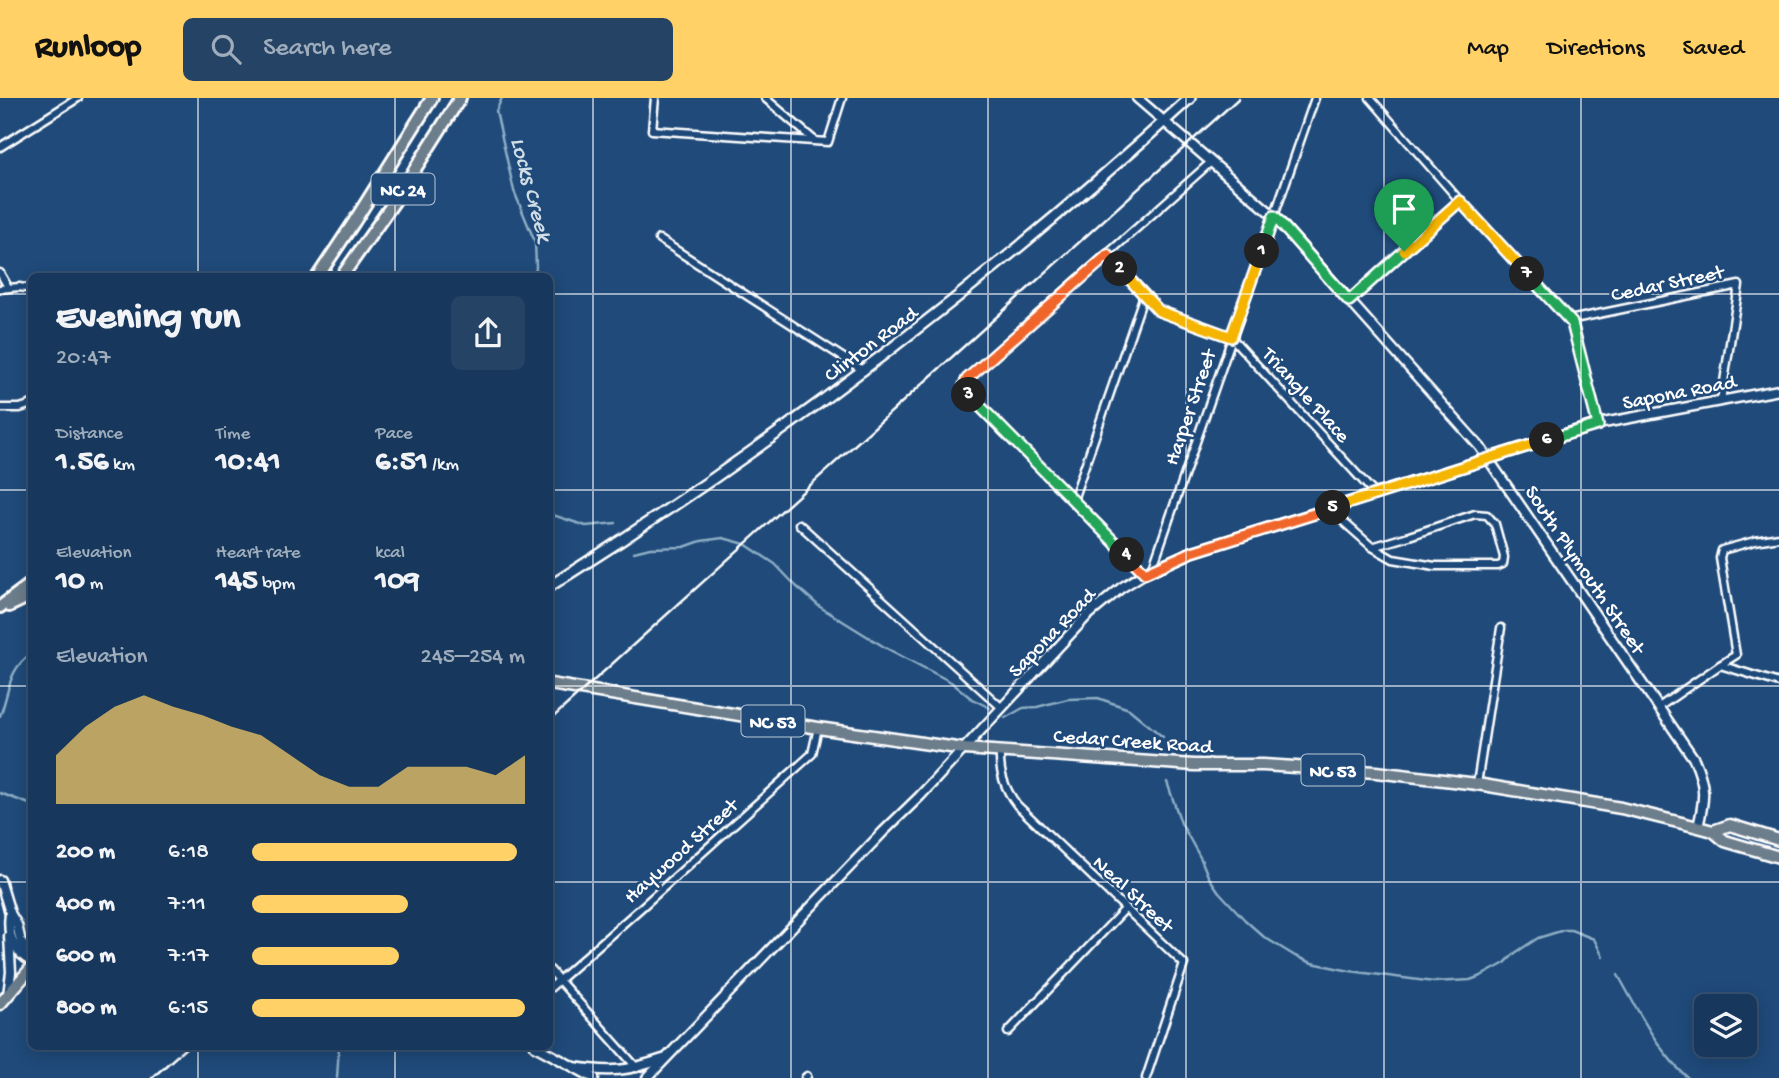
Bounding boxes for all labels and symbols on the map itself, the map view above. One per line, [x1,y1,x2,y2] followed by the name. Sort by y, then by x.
[503,135,557,248] water label: Locks Creek
[372,174,434,204] road number: NC 24
[1374,179,1434,251] pin
[1244,234,1280,268] pin: 1
[1102,252,1138,286] pin: 2
[1510,256,1544,292] pin: 7
[1609,261,1729,310] street label: Cedar Street
[820,301,925,389] street label: Clinton Road
[1254,343,1355,450] street label: Triangle Place
[1161,345,1225,469] street label: Harper Street
[1621,371,1740,418] street label: Sapona Road
[951,378,986,412] pin: 3
[1530,422,1564,458] pin: 6
[1517,482,1650,662] street label: South Plymouth Street
[1316,490,1350,526] pin: 5
[1110,538,1144,573] pin: 4
[1005,583,1104,685] street label: Sapona Road
[742,706,804,736] road number: NC 53
[1052,725,1215,762] street label: Cedar Creek Road
[1302,754,1364,786] road number: NC 53
[620,793,747,911] street label: Haywood Street
[1086,852,1179,941] street label: Neal Street

